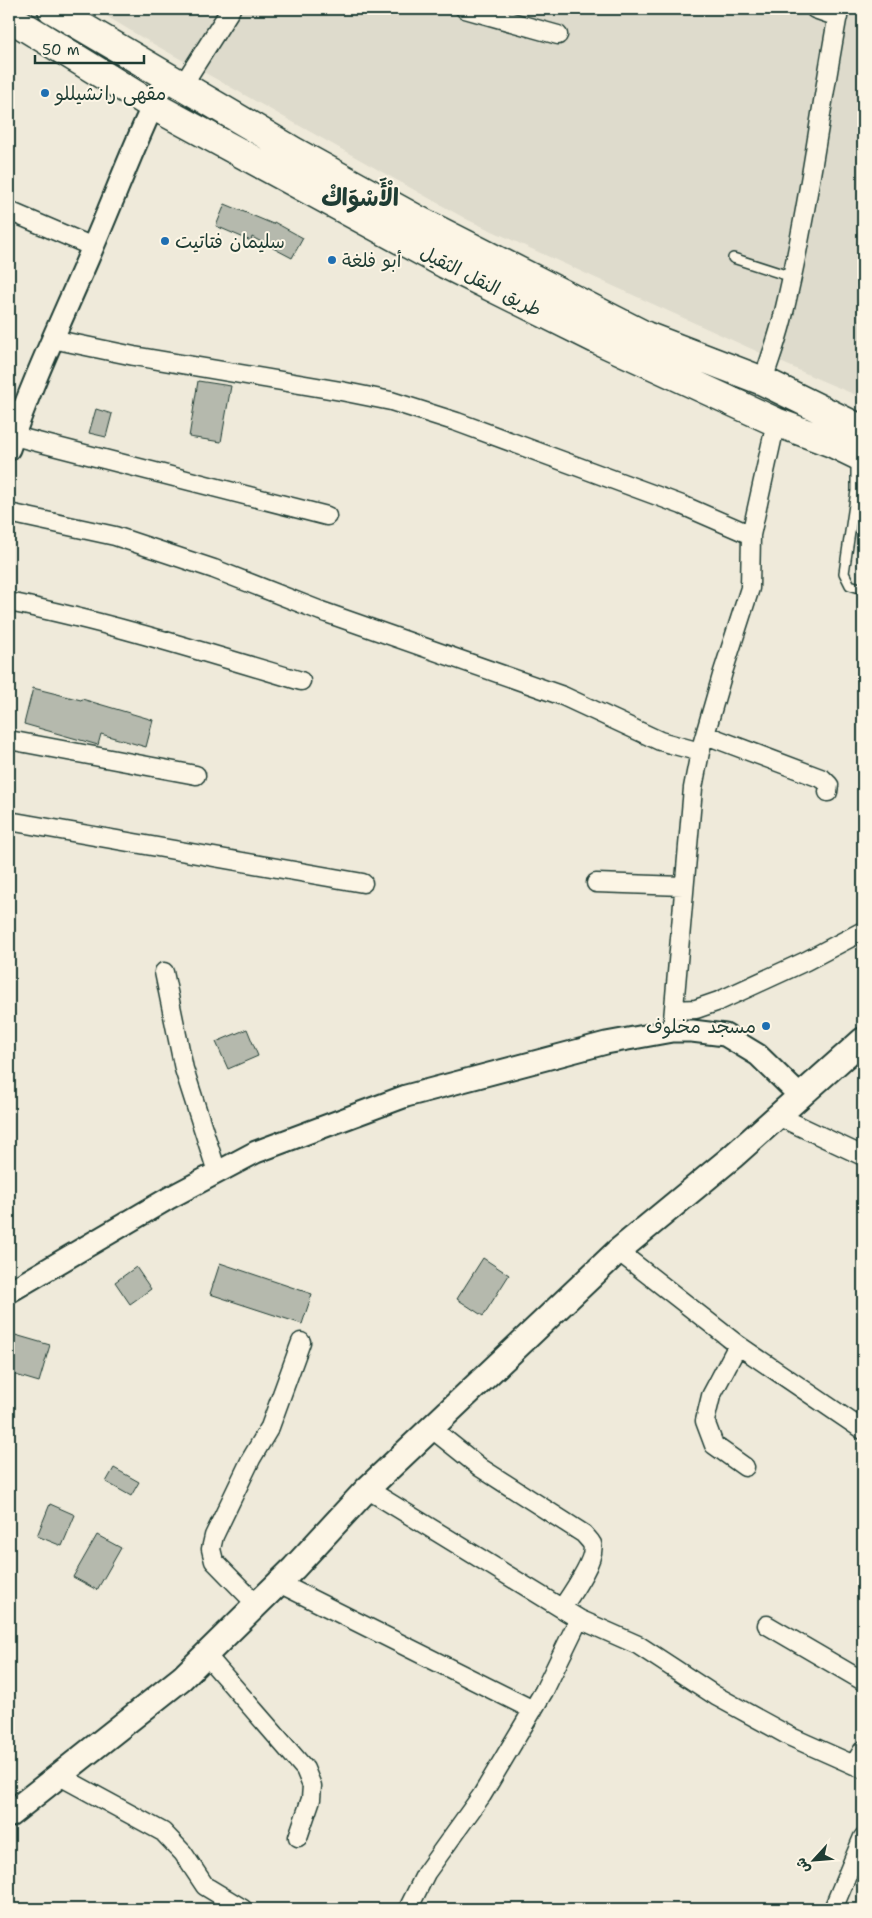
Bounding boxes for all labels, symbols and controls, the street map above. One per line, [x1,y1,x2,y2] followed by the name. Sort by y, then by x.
[35,32,144,64] scale bar
[42,40,80,60] text: 50 m
[54,81,166,106] place label: مقهى رانشيللو
[39,87,51,99] marker: مقهى رانشيللو
[321,177,399,214] district label: الْأَسْوَاكْ
[175,229,285,254] place label: سليمان فتاتيت
[159,235,171,247] marker: سليمان فتاتيت
[416,240,546,322] street label: طريق النقل الثقيل
[342,248,402,273] place label: أبو فلغة
[326,254,338,266] marker: أبو فلغة
[646,1014,756,1039] place label: مسجد مخلوف
[760,1020,772,1032] marker: مسجد مخلوف
[790,1836,840,1886] north arrow
[791,1855,814,1877] text: ش

